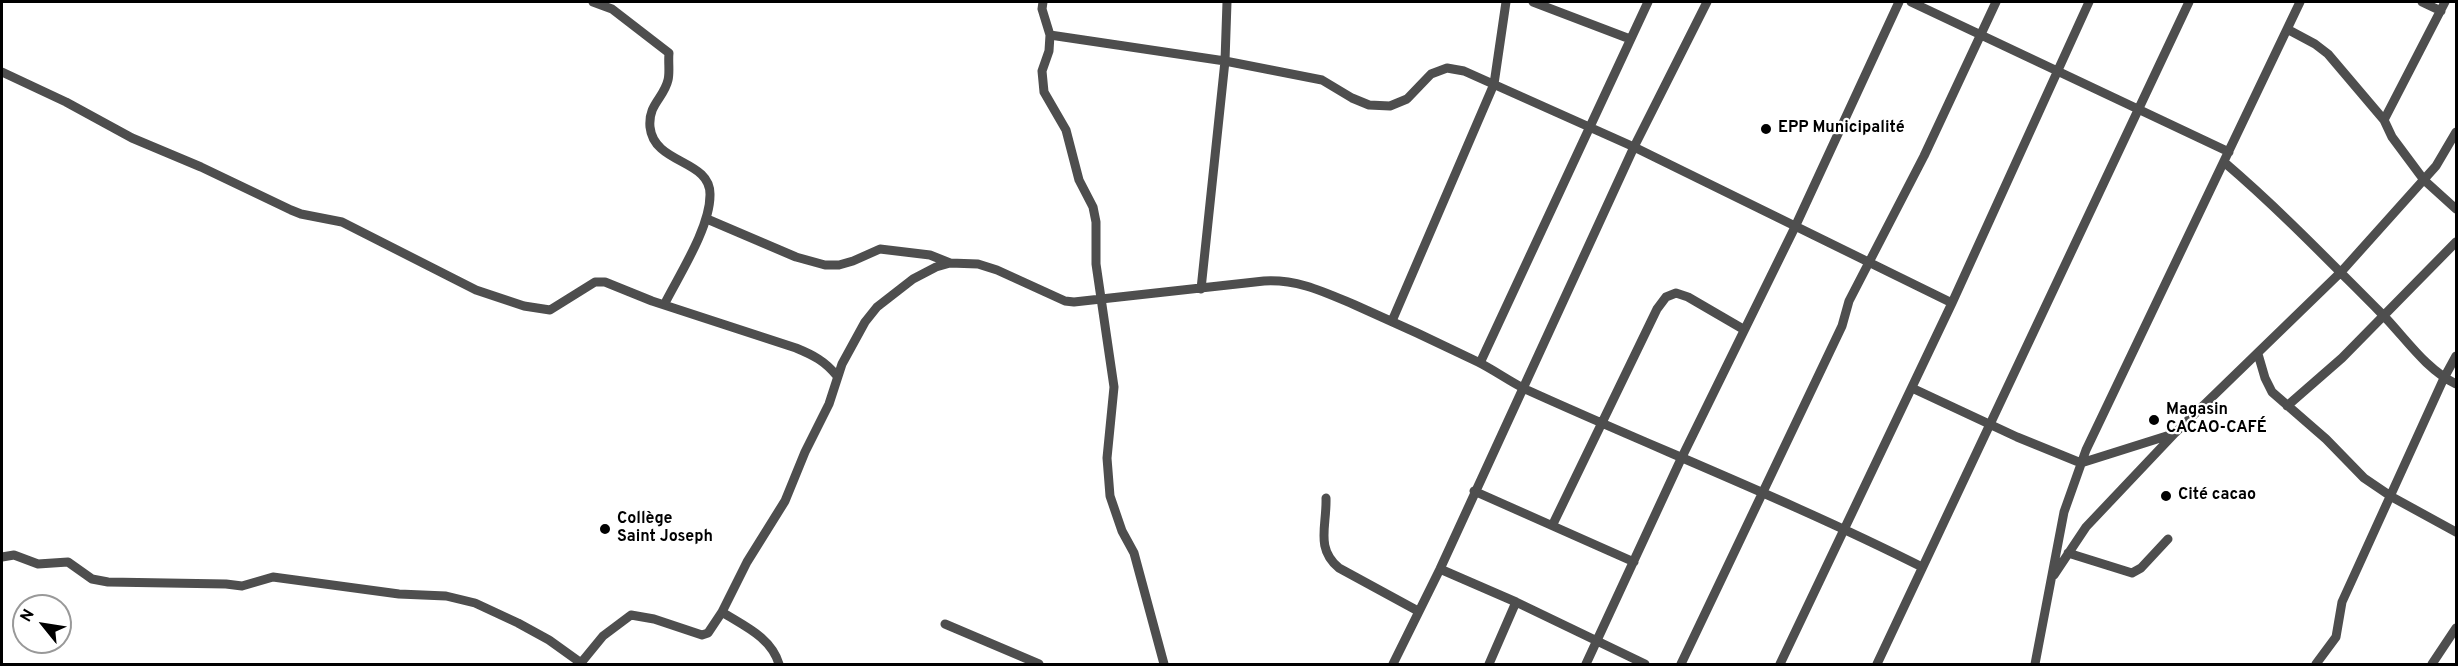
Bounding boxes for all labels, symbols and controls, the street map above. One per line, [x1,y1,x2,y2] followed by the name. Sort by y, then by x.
[1778,119,1905,139] place label: EPP Municipalité
[1759,122,1773,136] marker: EPP Municipalité
[2166,401,2267,439] place label: Magasin CACAO-CAFÉ
[2147,413,2161,427] marker: Magasin CACAO-CAFÉ
[2178,486,2256,506] place label: Cité cacao
[2159,489,2173,503] marker: Cité cacao
[617,510,713,548] place label: Collège Saint Joseph
[598,522,612,536] marker: Collège Saint Joseph
[12,594,72,654] north arrow
[17,606,40,626] text: N

